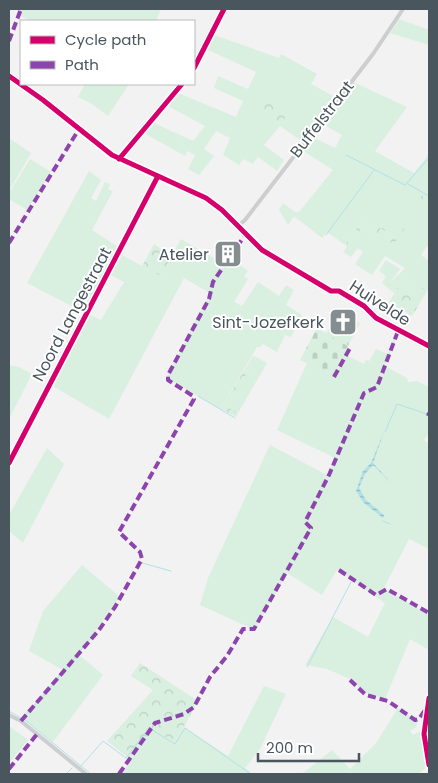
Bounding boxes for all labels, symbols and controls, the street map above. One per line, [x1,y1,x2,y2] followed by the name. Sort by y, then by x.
[20,20,195,85] legend
[65,29,146,50] text: Cycle path
[65,54,99,75] text: Path
[285,76,359,162] street label: Buffelstraat
[213,239,243,269] building icon: Atelier
[27,243,117,385] street label: Noord Langestraat
[159,243,209,266] place label: Atelier
[345,275,415,331] street label: Huivelde
[328,307,358,337] church icon: Sint-Jozefkerk
[212,311,325,334] place label: Sint-Jozefkerk
[258,730,359,762] scale bar
[266,737,313,758] text: 200 m

